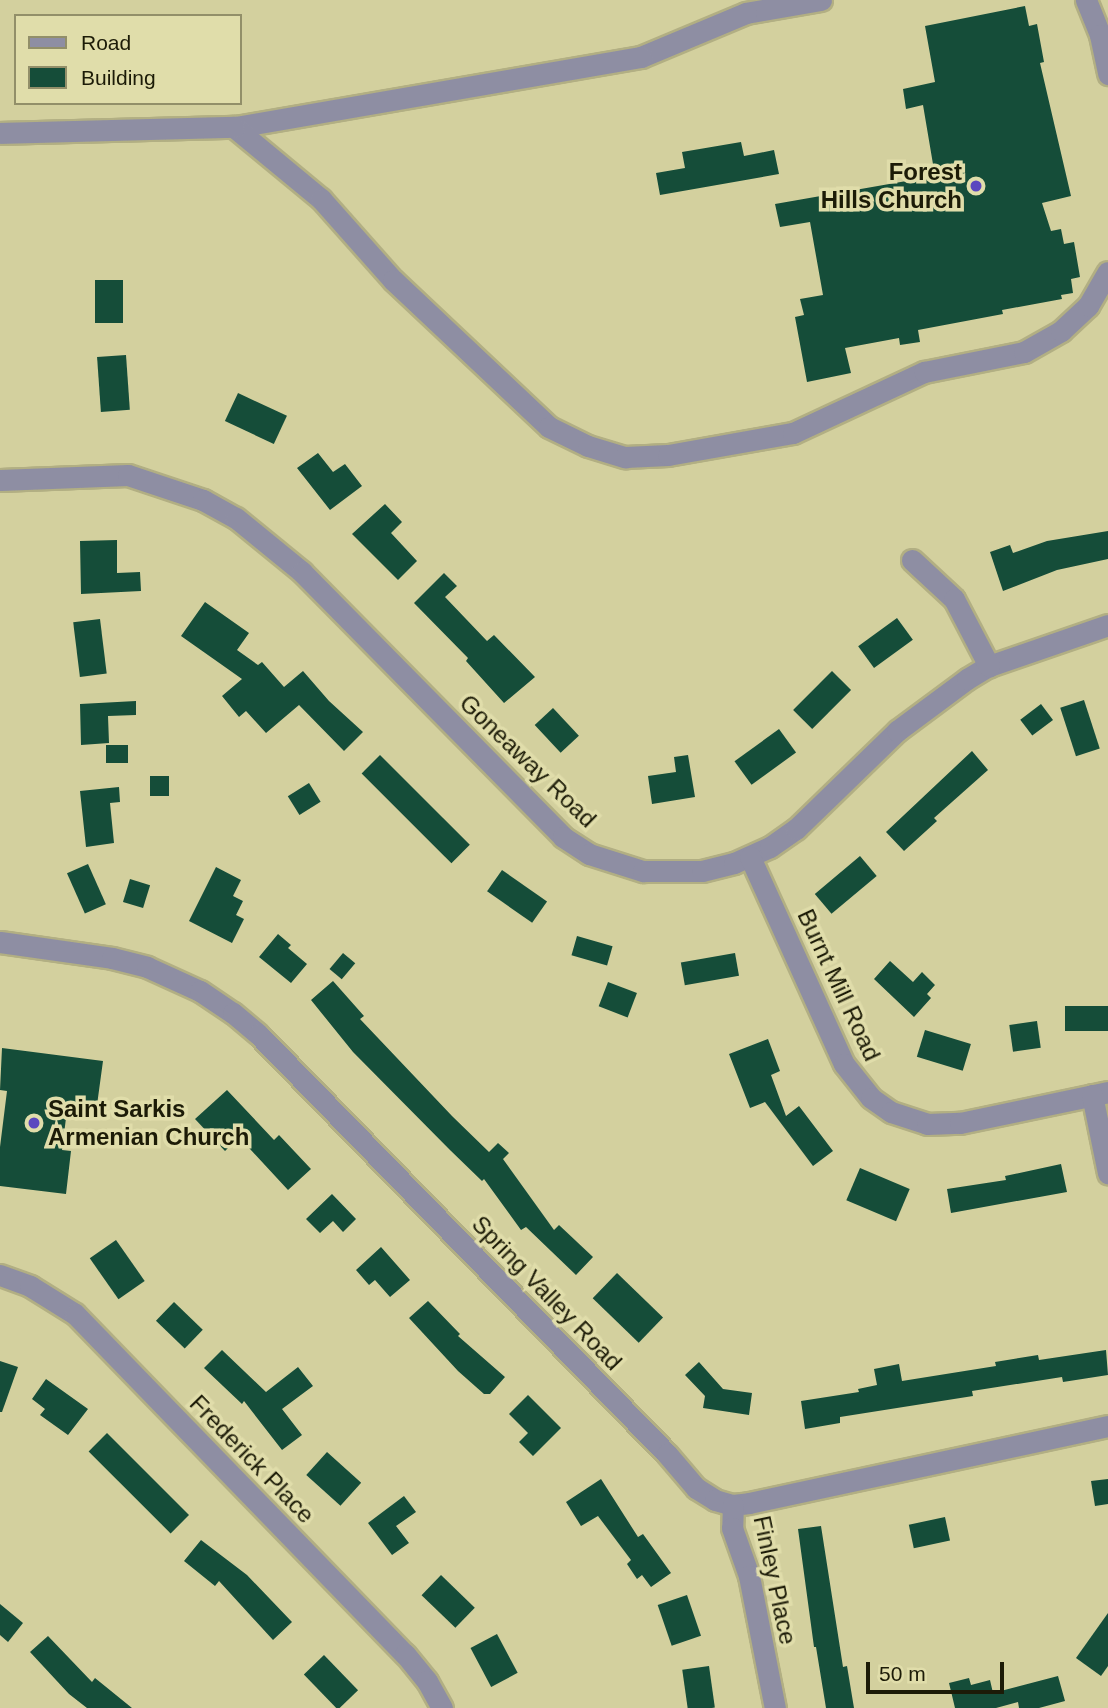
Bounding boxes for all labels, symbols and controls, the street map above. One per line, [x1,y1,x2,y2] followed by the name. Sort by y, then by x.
[14,14,242,105] legend
[81,31,131,54] text: Road
[81,66,156,89] text: Building
[821,158,962,214] place label: Forest Hills Church
[968,178,984,194] marker: Forest Hills Church
[454,689,602,833] street label: Goneaway Road
[791,905,887,1065] street label: Burnt Mill Road
[48,1095,249,1151] place label: Saint Sarkis Armenian Church
[26,1115,42,1131] marker: Saint Sarkis Armenian Church
[466,1210,628,1376] street label: Spring Valley Road
[184,1389,320,1529] street label: Frederick Place
[747,1513,803,1647] street label: Finley Place
[870,1648,1008,1692] scale bar
[879,1662,926,1685] text: 50 m

